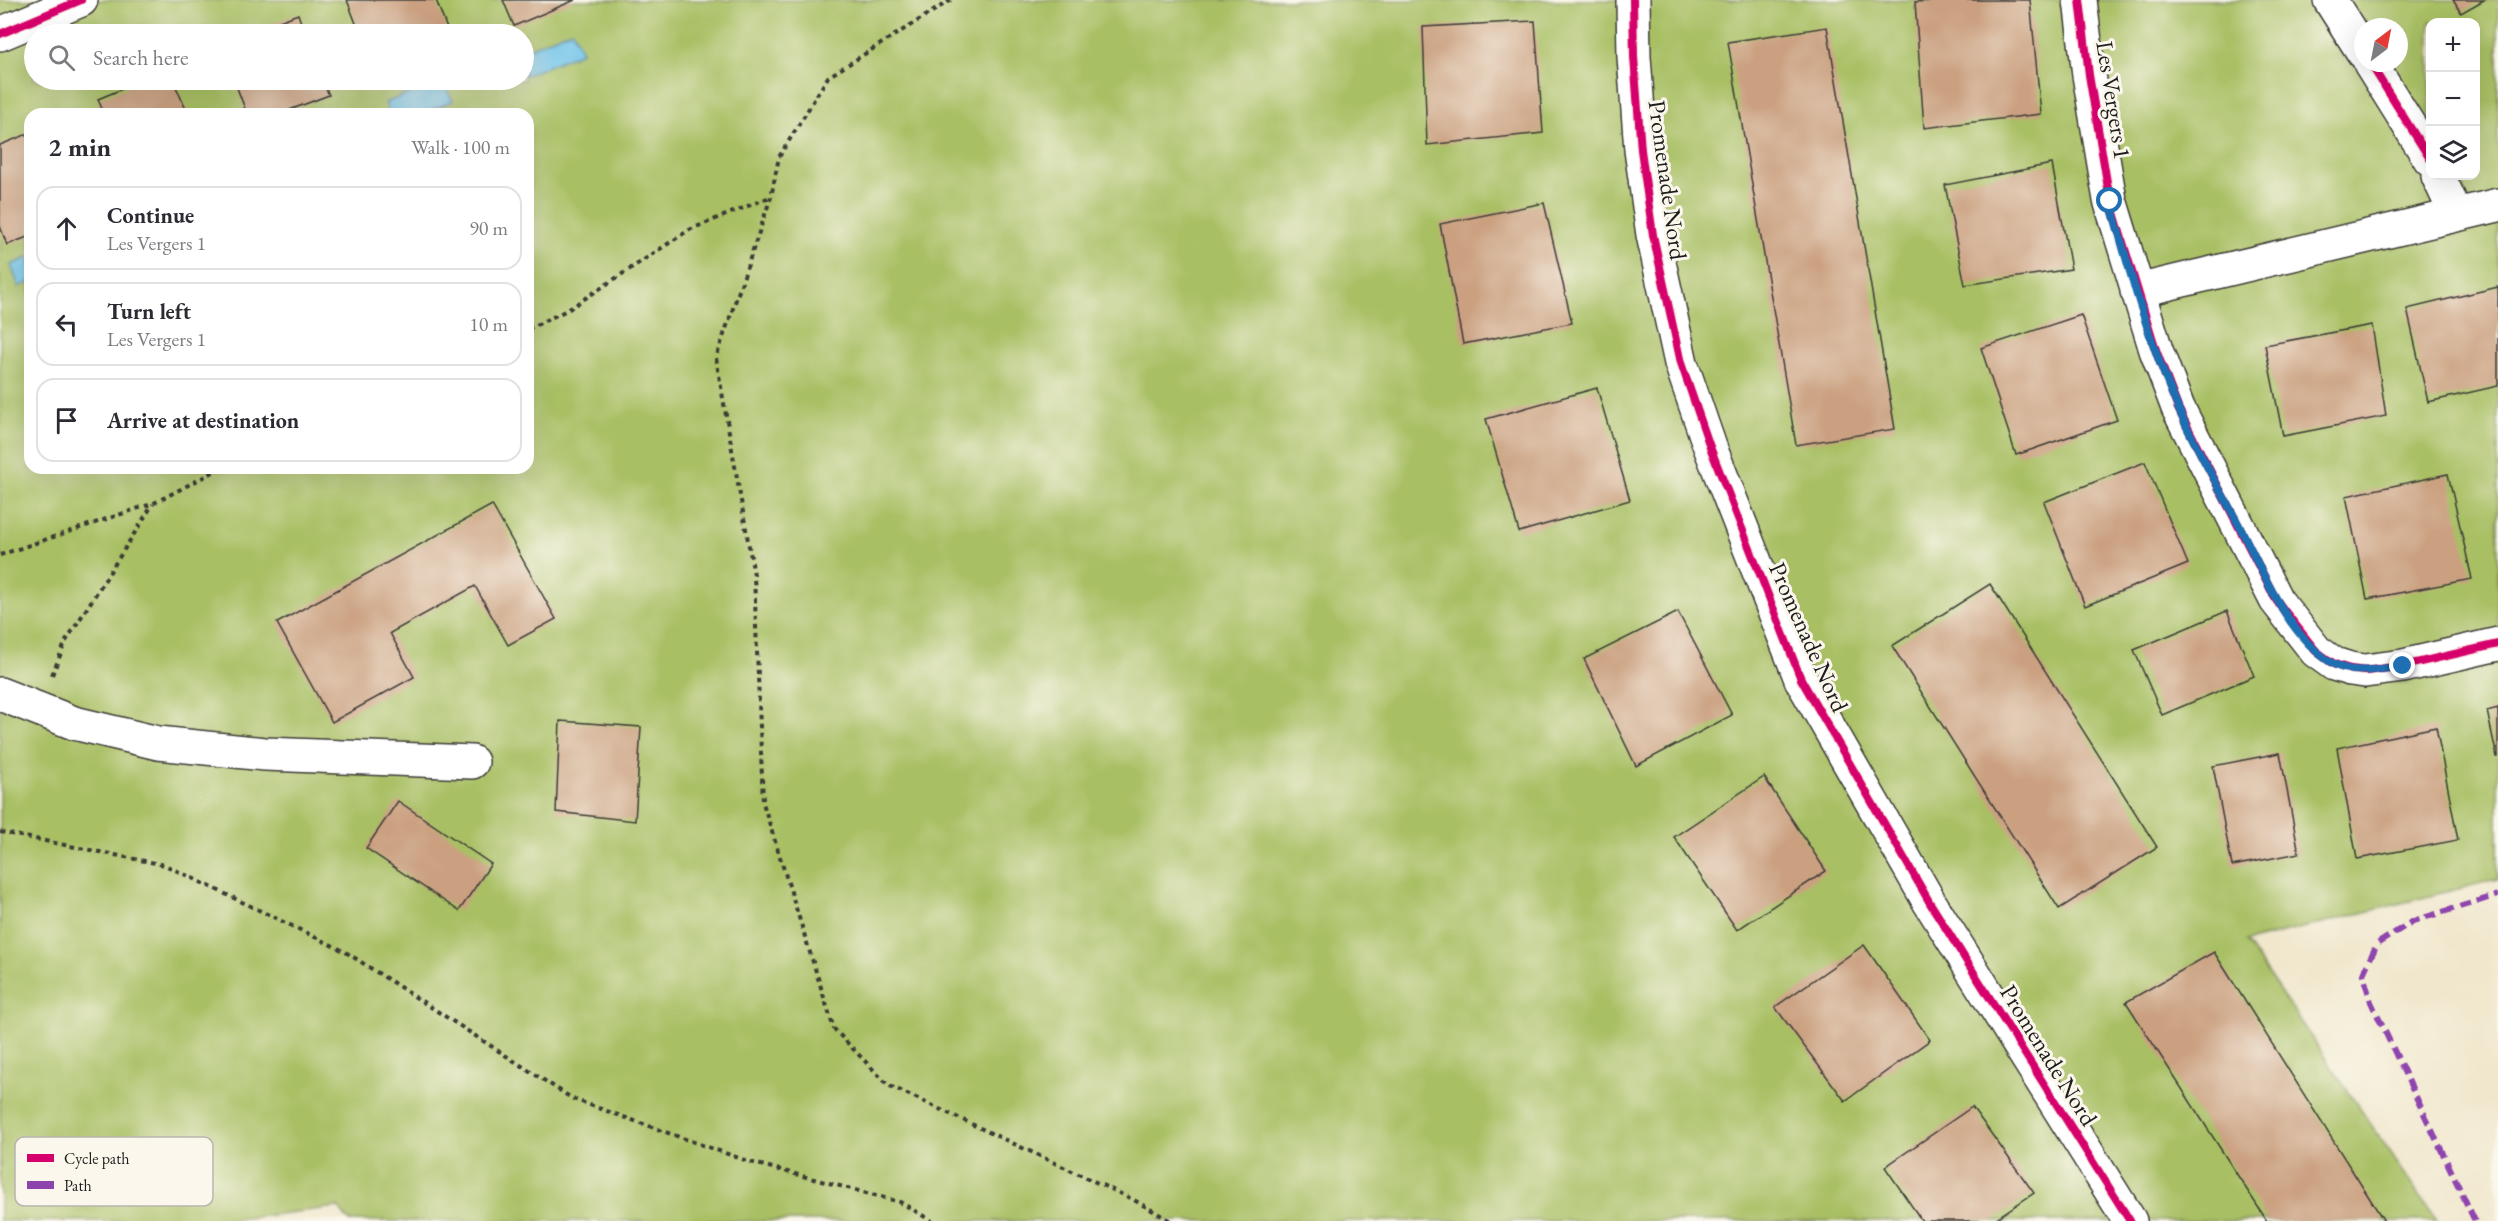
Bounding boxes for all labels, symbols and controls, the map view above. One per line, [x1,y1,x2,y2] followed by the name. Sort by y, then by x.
[2354,18,2408,72] north arrow
[2426,18,2480,180] map controls
[2426,18,2480,72] button: +
[24,24,534,90] search box
[2089,39,2139,161] street label: Les Vergers 1
[45,41,78,74] icon: search
[93,43,188,72] text: Search here
[2426,72,2480,126] button: −
[1641,98,1695,263] street label: Promenade Nord
[2426,126,2480,180] button: layers
[48,130,111,164] text: 2 min
[411,134,510,160] text: Walk · 100 m
[2096,187,2122,213] route start
[107,201,194,230] text: Continue
[50,212,83,245] icon: ahead
[469,215,508,241] text: 90 m
[107,230,206,256] text: Les Vergers 1
[107,297,191,326] text: Turn left
[50,308,83,341] icon: left
[469,311,508,337] text: 10 m
[107,326,206,352] text: Les Vergers 1
[50,404,83,437] icon: arrive
[107,406,299,435] text: Arrive at destination
[1762,557,1856,718] street label: Promenade Nord
[2389,652,2415,678] route end
[1993,979,2105,1132] street label: Promenade Nord
[15,1137,213,1206] legend
[64,1148,129,1169] text: Cycle path
[64,1175,92,1196] text: Path

